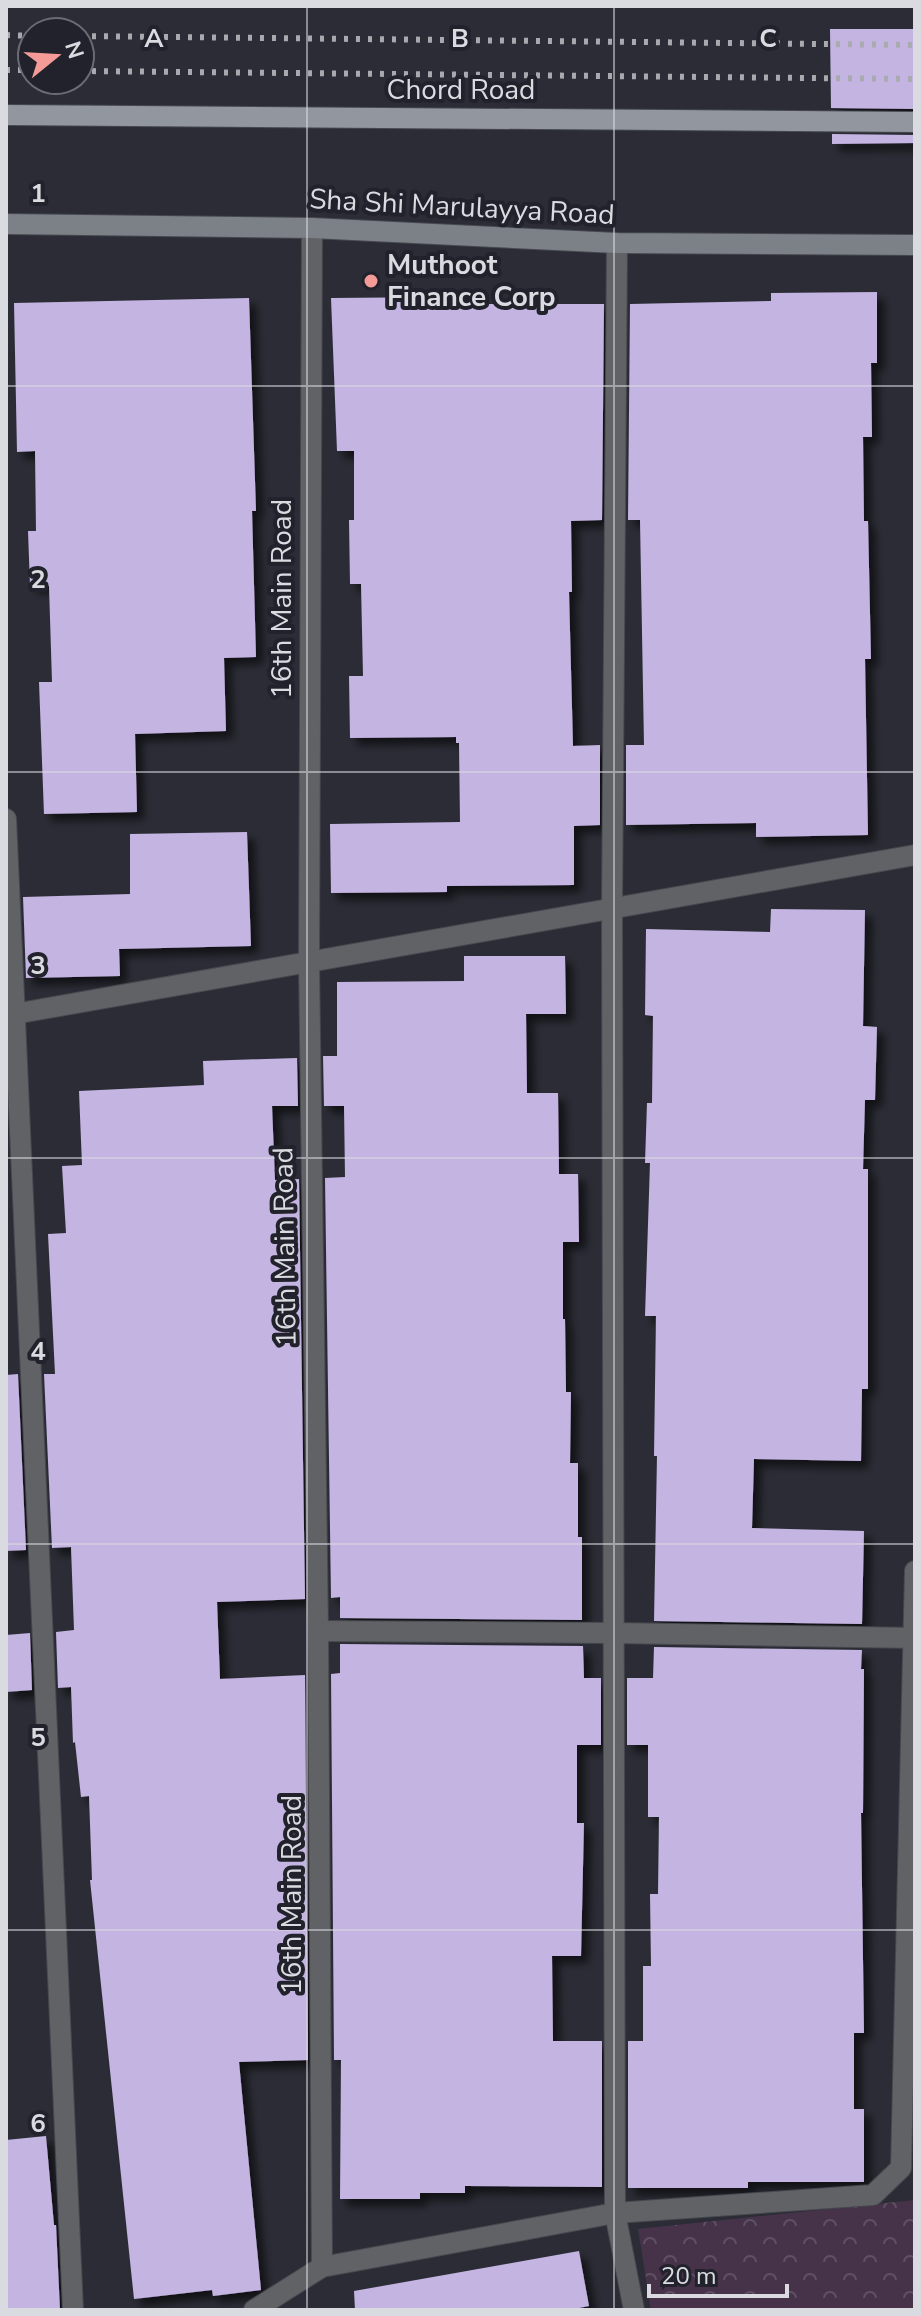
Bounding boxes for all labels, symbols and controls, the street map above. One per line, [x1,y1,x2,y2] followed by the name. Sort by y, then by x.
[16,16,96,96] north arrow
[144,21,164,56] text: A
[451,21,469,56] text: B
[759,21,777,56] text: C
[57,38,91,63] text: N
[387,71,535,109] street label: Chord Road
[30,176,46,211] text: 1
[308,180,616,234] street label: Sha Shi Marulayya Road
[387,246,556,316] place label: Muthoot Finance Corp
[362,272,380,290] marker: Muthoot Finance Corp
[263,499,301,699] street label: 16th Main Road
[30,562,46,597] text: 2
[30,948,46,983] text: 3
[264,1147,306,1347] street label: 16th Main Road
[30,1334,46,1369] text: 4
[30,1720,46,1755] text: 5
[273,1795,311,1995] street label: 16th Main Road
[30,2106,46,2141] text: 6
[649,2248,787,2298] scale bar
[661,2260,717,2292] text: 20 m

